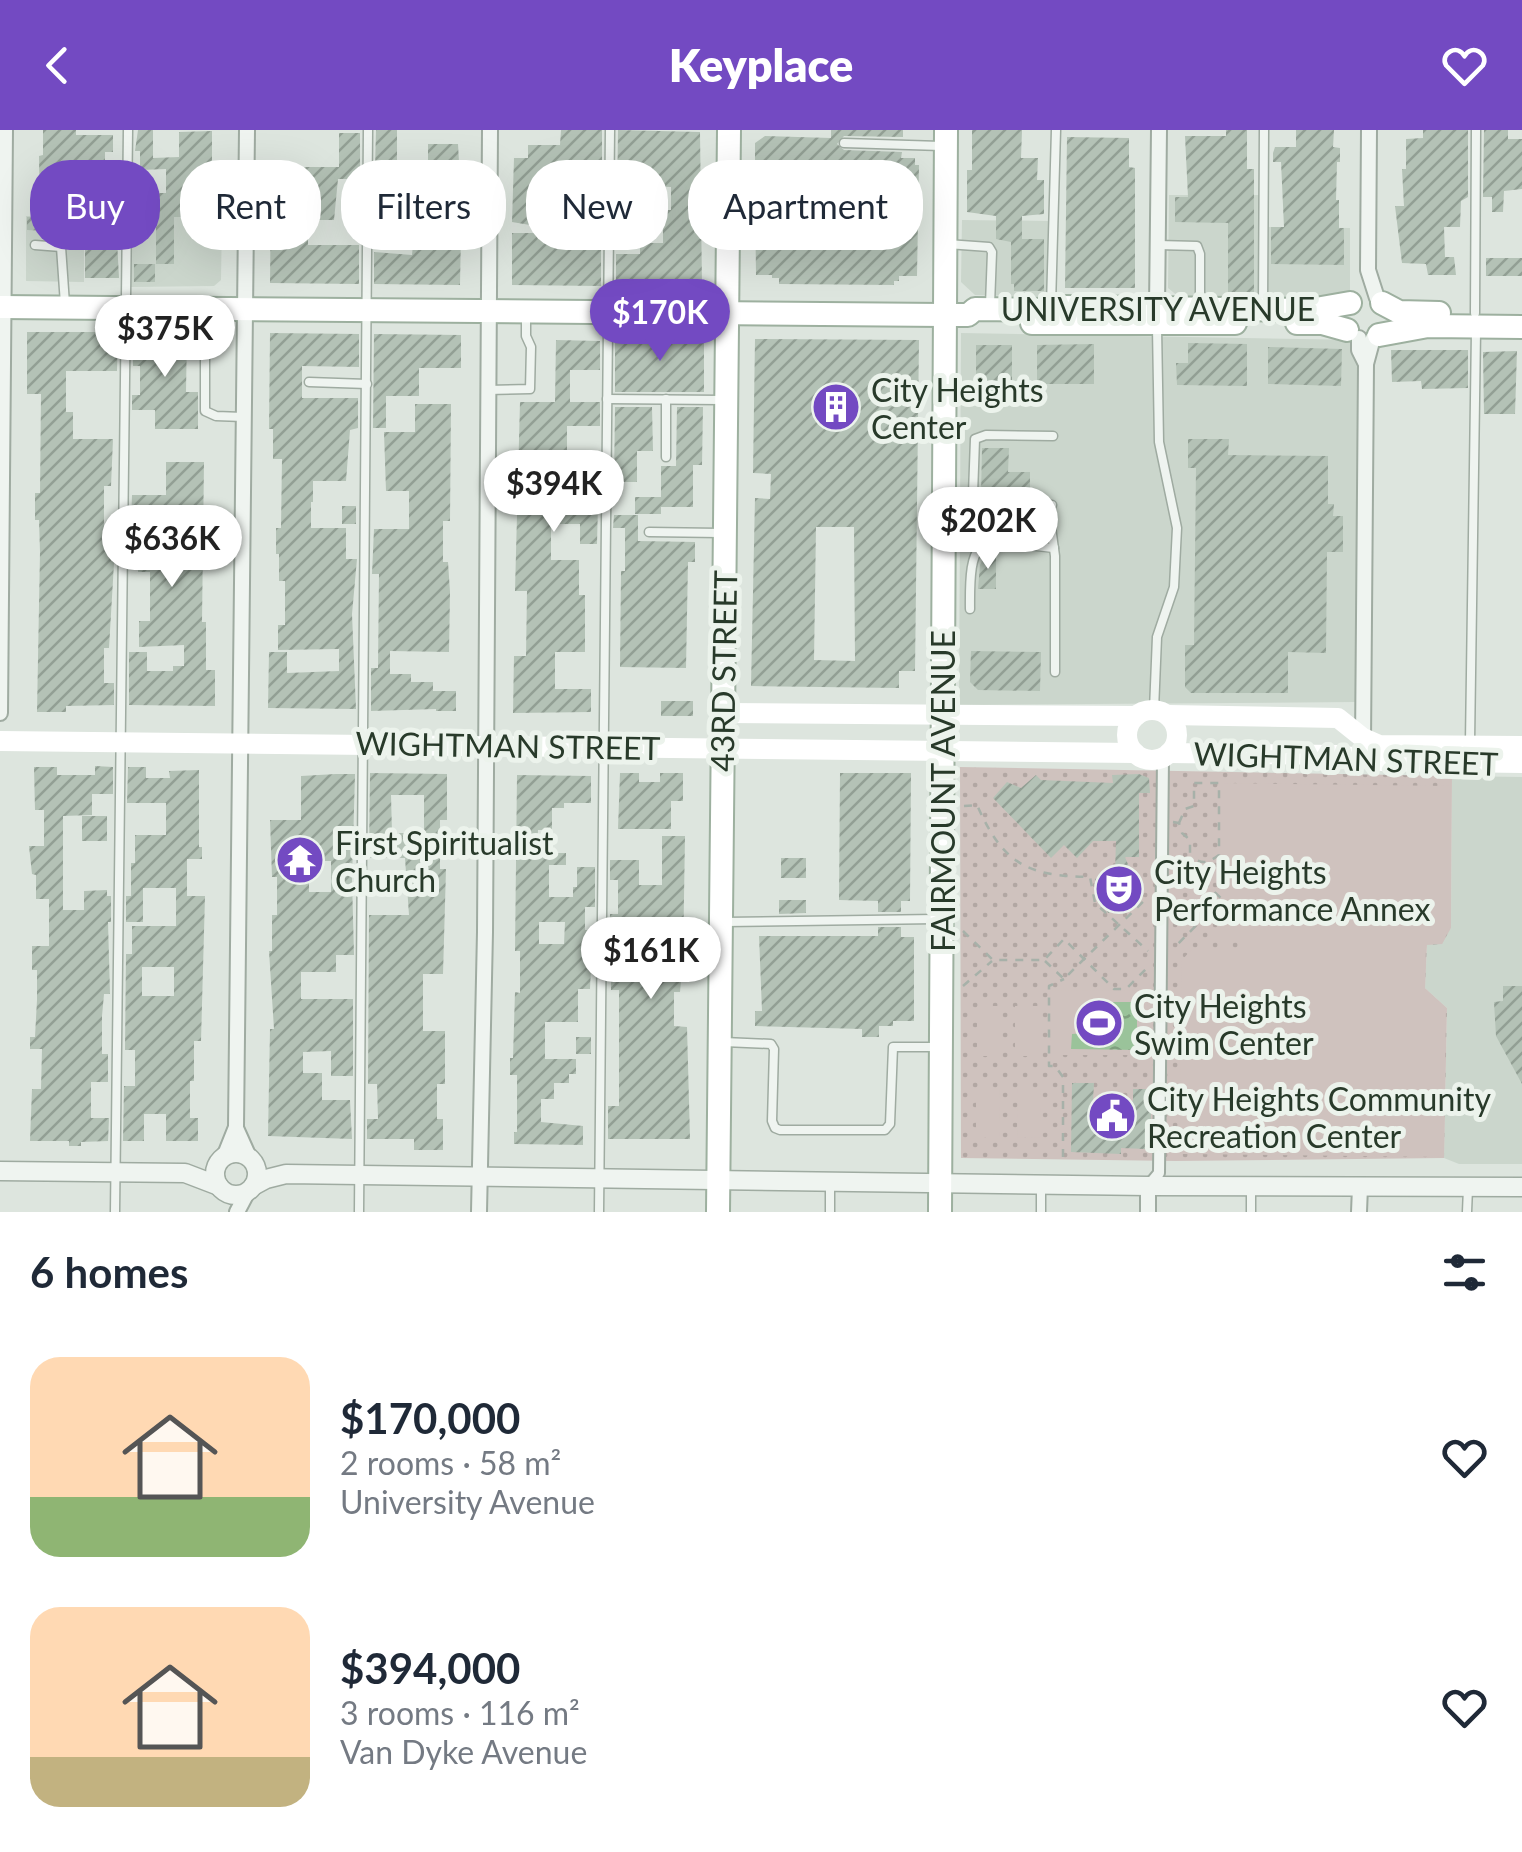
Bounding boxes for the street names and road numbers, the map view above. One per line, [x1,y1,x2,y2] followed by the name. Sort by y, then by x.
[1001,289,1315,328] street label: UNIVERSITY AVENUE
[702,570,744,772] street label: 43RD STREET
[923,630,962,952] street label: FAIRMOUNT AVENUE
[355,723,661,767] street label: WIGHTMAN STREET
[1193,733,1499,783] street label: WIGHTMAN STREET

